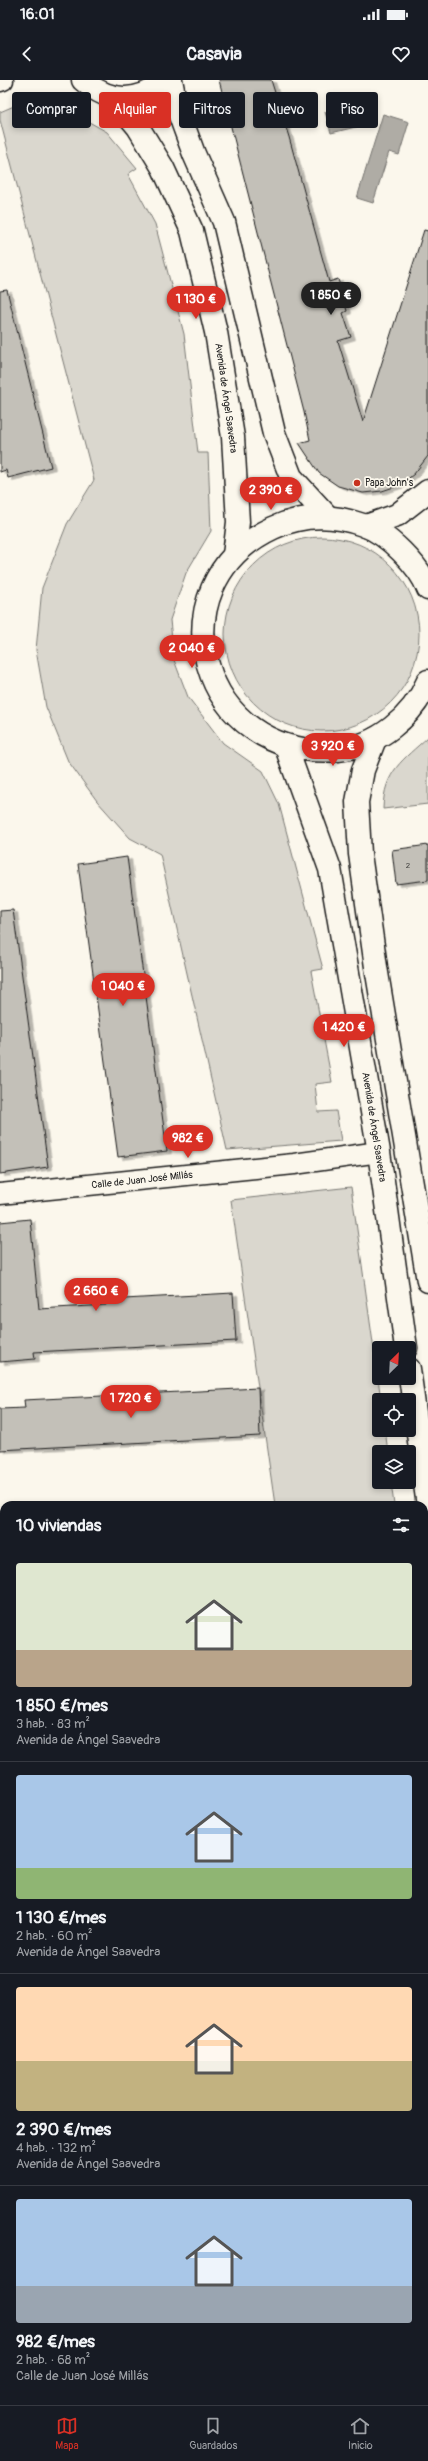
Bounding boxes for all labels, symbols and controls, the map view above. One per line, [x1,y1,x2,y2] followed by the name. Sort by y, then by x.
[20,5,55,24] text: 16:01
[16,43,38,65] icon: back
[186,43,242,66] text: Casavia
[390,43,412,65] icon: heart
[12,92,91,128] chip: Comprar
[99,92,171,128] chip: Alquilar
[179,92,245,128] chip: Filtros
[253,92,318,128] chip: Nuevo
[326,92,378,128] chip: Piso
[294,282,368,316] pin: 1 850 €
[159,286,233,320] pin: 1 130 €
[310,287,352,303] text: 1 850 €
[176,291,216,307] text: 1 130 €
[212,342,241,454] street label: Avenida de Ángel Saavedra
[234,477,308,511] pin: 2 390 €
[365,477,414,489] place label: Papa John's
[352,478,362,488] marker: Papa John's
[249,482,293,498] text: 2 390 €
[155,635,229,669] pin: 2 040 €
[169,640,215,656] text: 2 040 €
[296,733,370,767] pin: 3 920 €
[311,738,355,754] text: 3 920 €
[406,861,411,870] house number: 2
[86,973,160,1007] pin: 1 040 €
[101,978,145,994] text: 1 040 €
[307,1014,381,1048] pin: 1 420 €
[323,1019,366,1035] text: 1 420 €
[359,1071,390,1183] street label: Avenida de Ángel Saavedra
[160,1125,216,1159] pin: 982 €
[172,1130,204,1146] text: 982 €
[91,1169,194,1191] street label: Calle de Juan José Millás
[59,1278,133,1312] pin: 2 660 €
[73,1283,119,1299] text: 2 660 €
[372,1341,416,1385] north arrow
[372,1341,416,1489] map controls
[94,1385,168,1419] pin: 1 720 €
[110,1390,152,1406] text: 1 720 €
[372,1393,416,1437] button: locate
[372,1445,416,1489] button: layers
[390,1514,412,1536] icon: filters
[16,1515,101,1536] text: 10 viviendas
[178,1589,250,1661] icon: home
[16,1695,108,1716] text: 1 850 €/mes
[16,1716,90,1732] text: 3 hab. · 83 m²
[16,1732,160,1748] text: Avenida de Ángel Saavedra
[178,1801,250,1873] icon: home
[16,1907,106,1928] text: 1 130 €/mes
[16,1928,93,1944] text: 2 hab. · 60 m²
[16,1944,160,1960] text: Avenida de Ángel Saavedra
[178,2013,250,2085] icon: home
[16,2119,111,2140] text: 2 390 €/mes
[16,2140,96,2156] text: 4 hab. · 132 m²
[16,2156,160,2172] text: Avenida de Ángel Saavedra
[178,2225,250,2297] icon: home
[16,2331,95,2352] text: 982 €/mes
[16,2352,90,2368] text: 2 hab. · 68 m²
[16,2368,148,2384] text: Calle de Juan José Millás
[55,2415,79,2452] tab: Mapa
[189,2415,237,2452] tab: Guardados
[348,2415,373,2452] tab: Inicio

